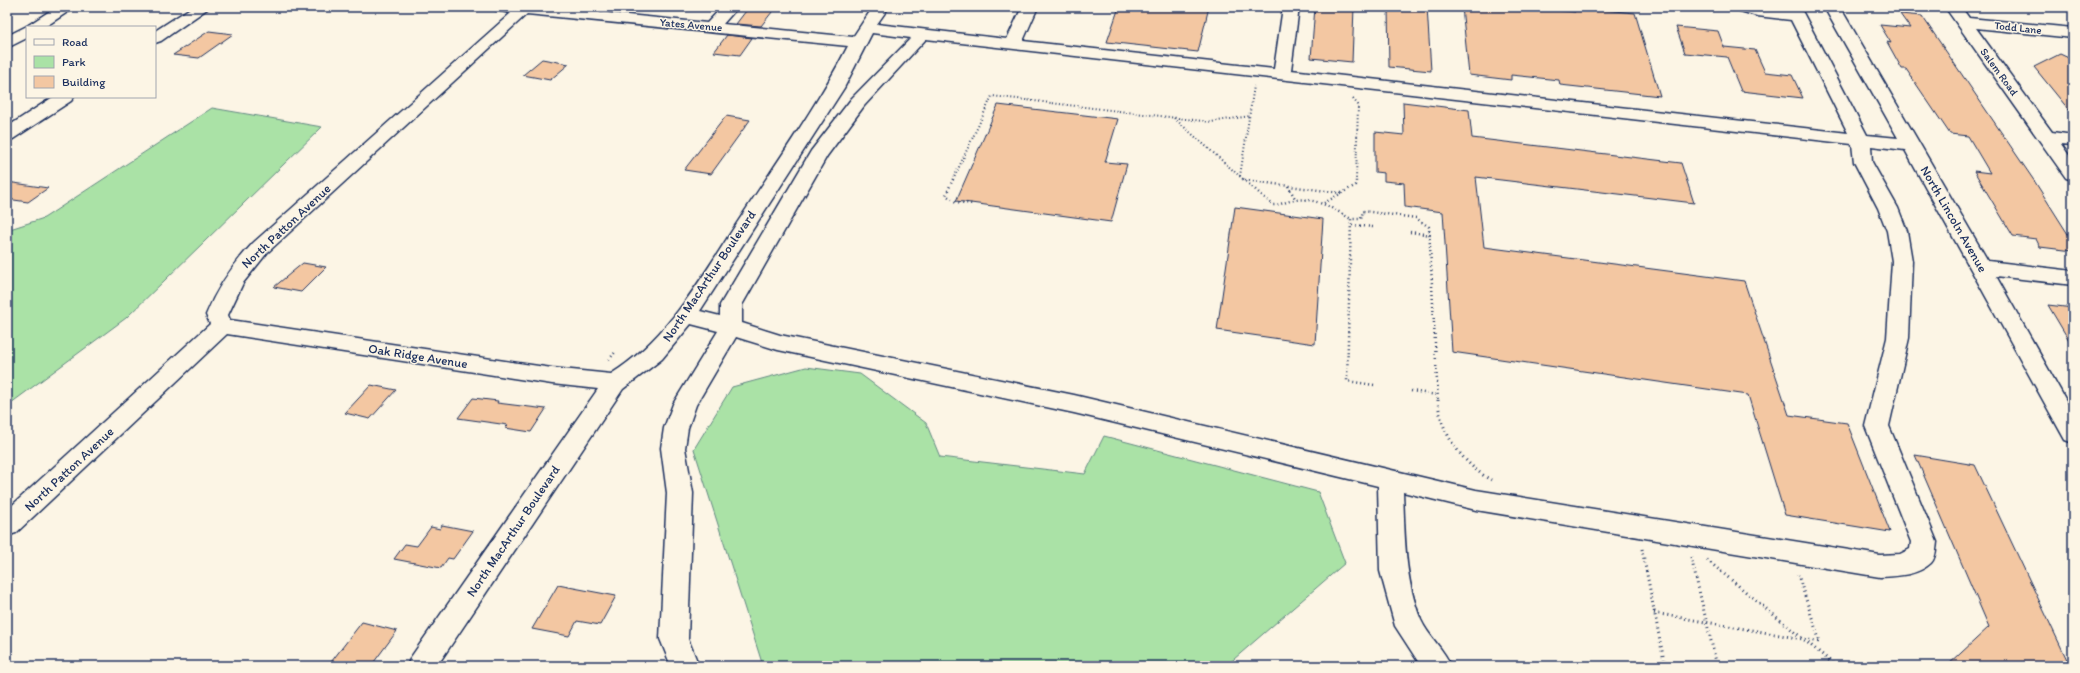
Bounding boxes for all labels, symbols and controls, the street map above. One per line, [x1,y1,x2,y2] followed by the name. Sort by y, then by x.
[659,16,723,34] street label: Yates Avenue
[1994,19,2042,37] street label: Todd Lane
[26,26,156,98] legend
[62,35,88,49] text: Road
[1977,46,2021,98] street label: Salem Road
[62,55,86,69] text: Park
[62,75,106,89] text: Building
[1917,163,1991,275] street label: North Lincoln Avenue
[238,181,334,271] street label: North Patton Avenue
[659,207,759,345] street label: North MacArthur Boulevard
[367,341,469,371] street label: Oak Ridge Avenue
[21,424,117,514] street label: North Patton Avenue
[463,462,563,600] street label: North MacArthur Boulevard

